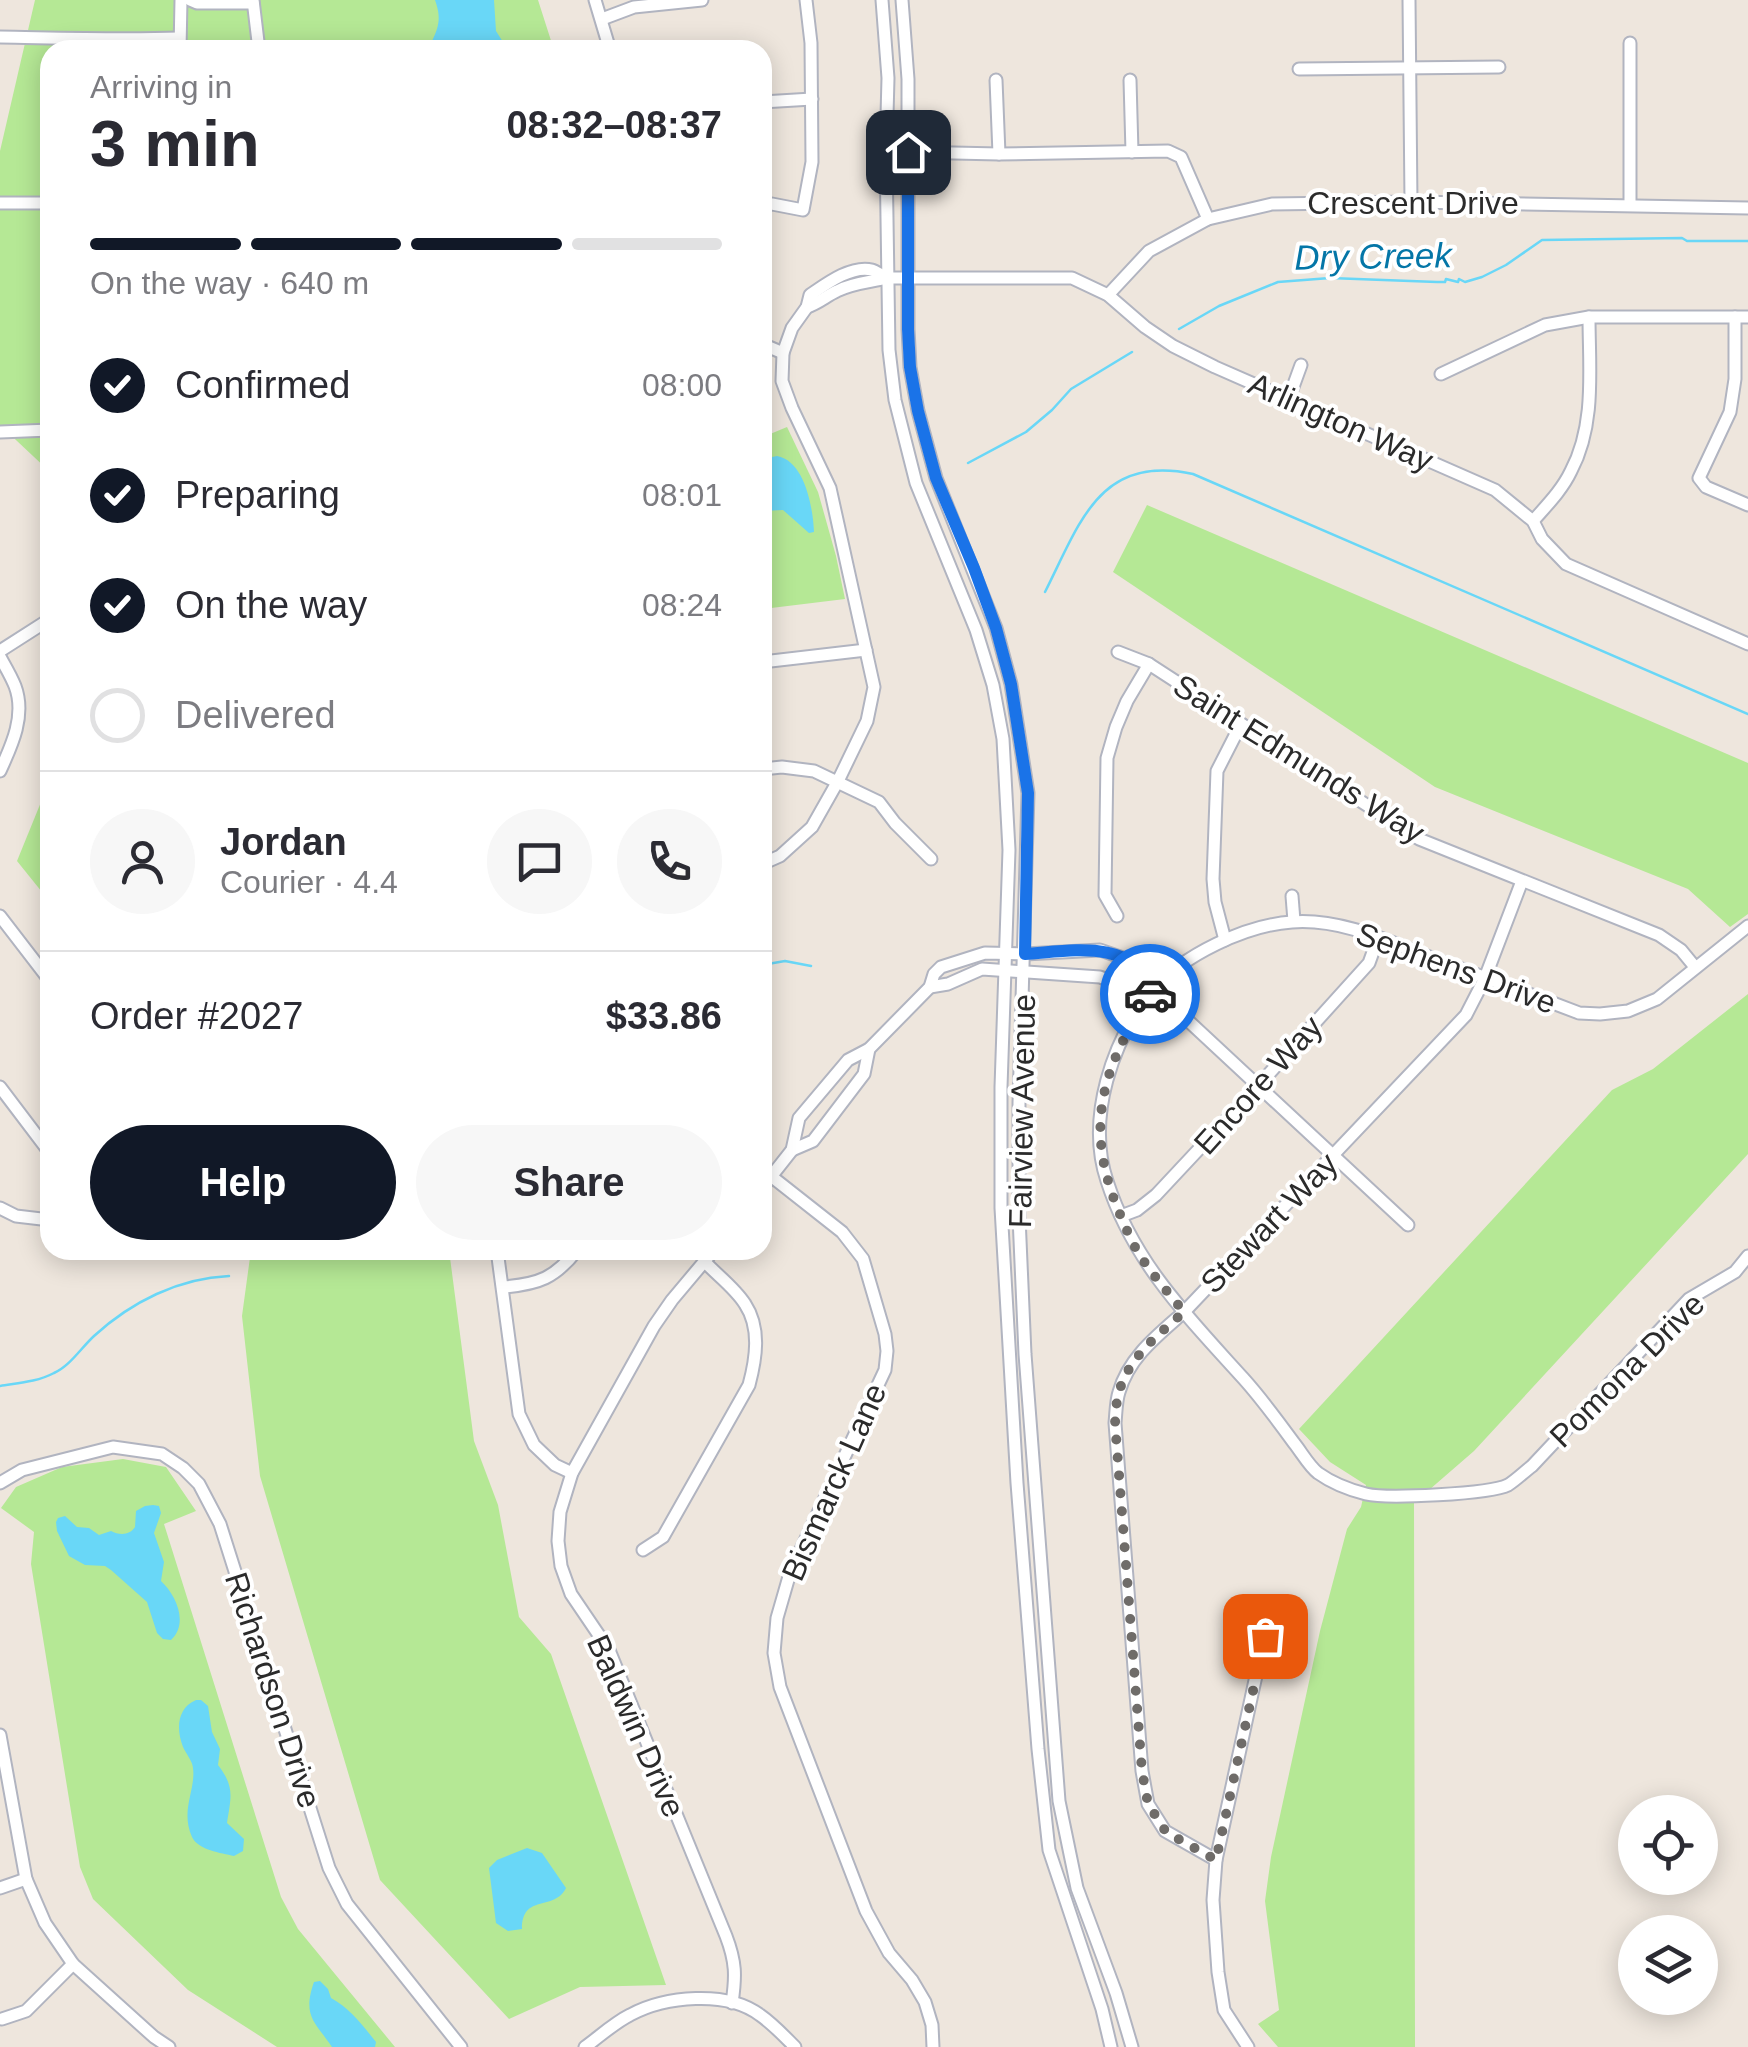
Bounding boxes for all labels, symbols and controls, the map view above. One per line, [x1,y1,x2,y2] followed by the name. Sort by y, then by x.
[90,69,232,105] text: Arriving in
[506,104,722,146] text: 08:32–08:37
[90,107,260,180] text: 3 min
[866,110,951,195] pin
[881,125,936,180] icon: home
[1307,185,1519,221] street label: Crescent Drive
[1294,235,1454,277] water label: Dry Creek
[90,265,369,301] text: On the way · 640 m
[90,358,145,413] icon: check
[175,364,350,406] text: Confirmed
[1243,365,1439,479] street label: Arlington Way
[642,367,722,403] text: 08:00
[90,468,145,523] icon: check
[175,474,340,516] text: Preparing
[642,477,722,513] text: 08:01
[90,578,145,633] icon: check
[175,584,367,626] text: On the way
[642,587,722,623] text: 08:24
[1167,667,1431,851] street label: Saint Edmunds Way
[175,694,336,736] text: Delivered
[90,809,195,914] button: person
[487,809,592,914] button: chat
[617,809,722,914] button: phone
[220,821,347,863] text: Jordan
[220,864,398,900] text: Courier · 4.4
[1351,915,1561,1021] street label: Sephens Drive
[1100,944,1200,1044] courier
[1123,967,1178,1022] icon: car
[1002,994,1042,1228] street label: Fairview Avenue
[90,995,303,1037] text: Order #2027
[606,995,722,1037] text: $33.86
[1187,1009,1329,1161] street label: Encore Way
[90,1125,396,1240] button: Help
[416,1125,722,1240] button: Share
[1193,1146,1345,1300] street label: Stewart Way
[1543,1286,1711,1454] street label: Pomona Drive
[775,1378,893,1586] street label: Bismarck Lane
[218,1568,328,1812] street label: Richardson Drive
[1223,1594,1308,1679] pin
[1238,1609,1293,1664] icon: bag
[580,1629,692,1823] street label: Baldwin Drive
[1618,1795,1718,2015] map controls
[1618,1795,1718,1895] button: locate
[1618,1915,1718,2015] button: layers

